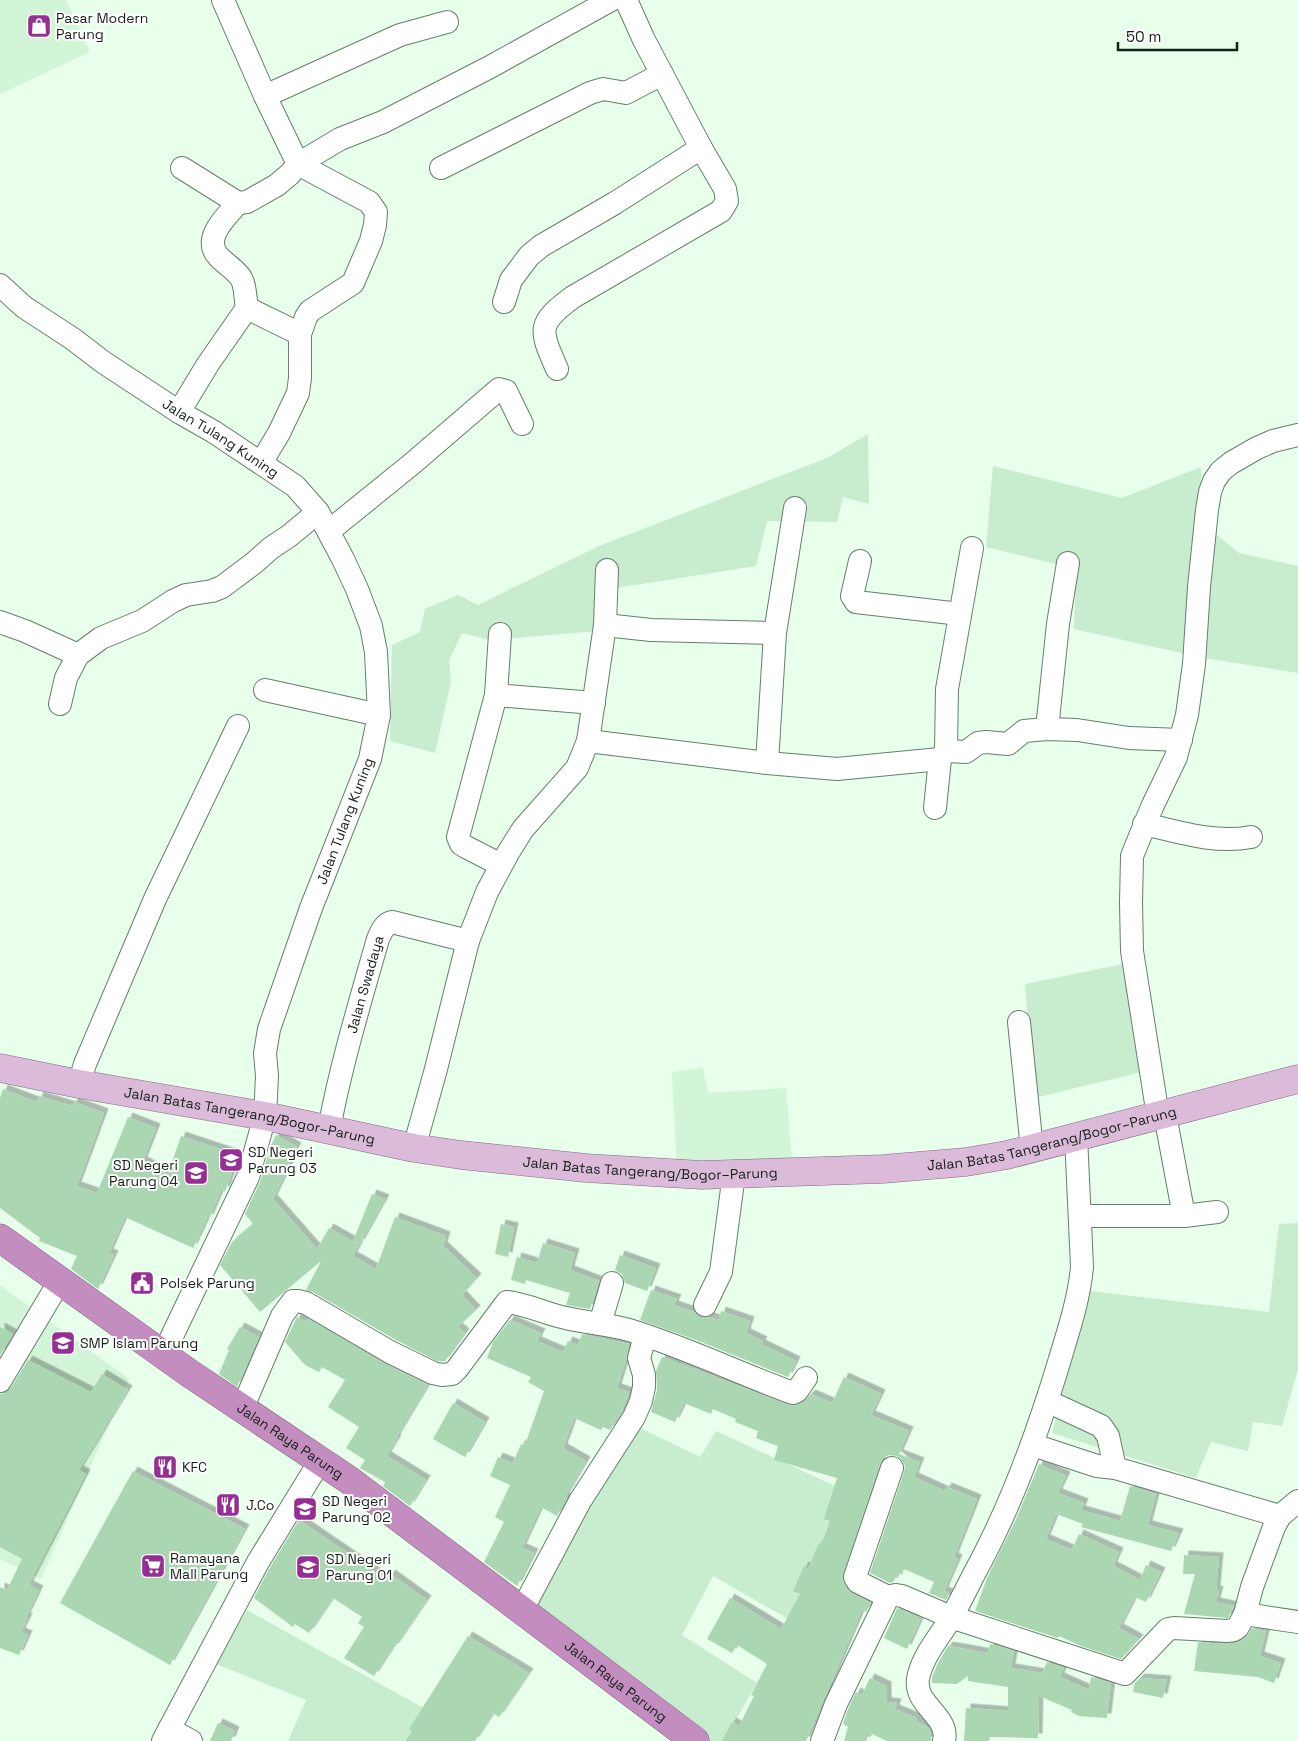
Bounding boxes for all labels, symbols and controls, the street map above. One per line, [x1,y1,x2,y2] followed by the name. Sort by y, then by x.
[56,9,148,43] place label: Pasar Modern Parung
[26,13,52,39] shop icon: Pasar Modern Parung
[1118,20,1237,52] scale bar
[1126,27,1161,46] text: 50 m
[159,395,282,482] street label: Jalan Tulang Kuning
[313,755,377,887] street label: Jalan Tulang Kuning
[343,934,388,1035] street label: Jalan Swadaya
[123,1083,377,1148] street label: Jalan Batas Tangerang/Bogor–Parung
[926,1102,1178,1174] street label: Jalan Batas Tangerang/Bogor–Parung
[248,1143,317,1177] place label: SD Negeri Parung 03
[218,1147,244,1173] school or university icon: SD Negeri Parung 03
[522,1152,778,1184] street label: Jalan Batas Tangerang/Bogor–Parung
[109,1156,178,1190] place label: SD Negeri Parung 04
[183,1160,209,1186] school or university icon: SD Negeri Parung 04
[129,1270,155,1296] public building icon: Polsek Parung
[160,1274,255,1292] place label: Polsek Parung
[50,1330,76,1356] school or university icon: SMP Islam Parung
[80,1334,198,1352] place label: SMP Islam Parung
[233,1399,347,1483] street label: Jalan Raya Parung
[152,1454,178,1480] restaurant icon: KFC
[182,1458,207,1476] place label: KFC
[215,1492,241,1518] restaurant icon: J.Co
[322,1492,391,1526] place label: SD Negeri Parung 02
[246,1496,274,1514] place label: J.Co
[292,1496,318,1522] school or university icon: SD Negeri Parung 02
[170,1549,248,1583] place label: Ramayana Mall Parung
[326,1550,392,1584] place label: SD Negeri Parung 01
[140,1553,166,1579] supermarket icon: Ramayana Mall Parung
[295,1554,321,1580] school or university icon: SD Negeri Parung 01
[561,1637,671,1726] street label: Jalan Raya Parung

